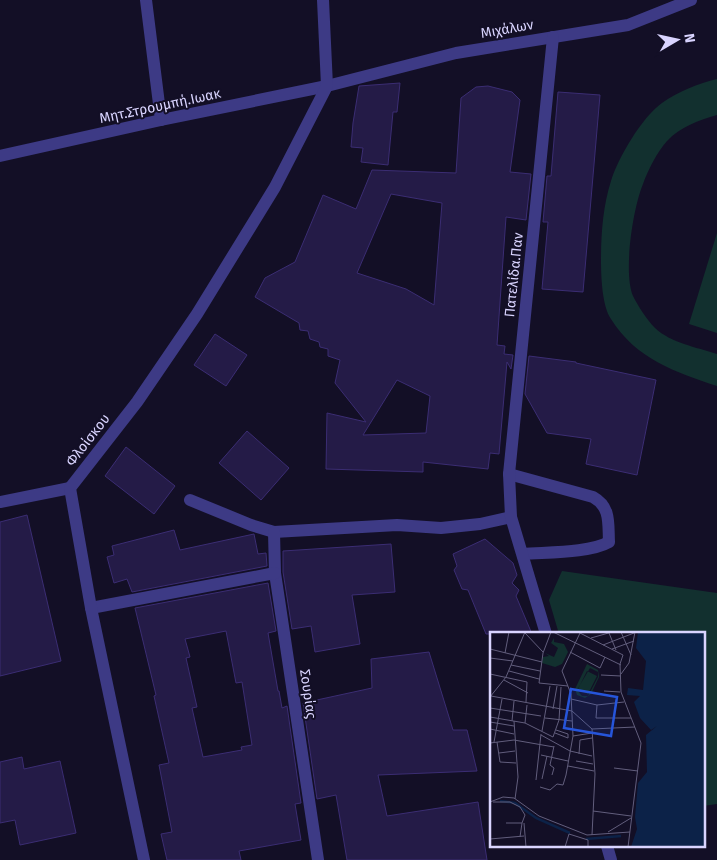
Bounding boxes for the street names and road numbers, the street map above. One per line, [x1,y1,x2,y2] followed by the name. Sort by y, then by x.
[479,16,535,42] street label: Μιχάλων
[98,85,223,127] street label: Μητ.Στρουμπή.Ιωακ
[501,232,527,318] street label: Πατελίδα.Παν
[62,410,114,470] street label: Φλοίσκου
[296,668,320,720] street label: Σουρίας

